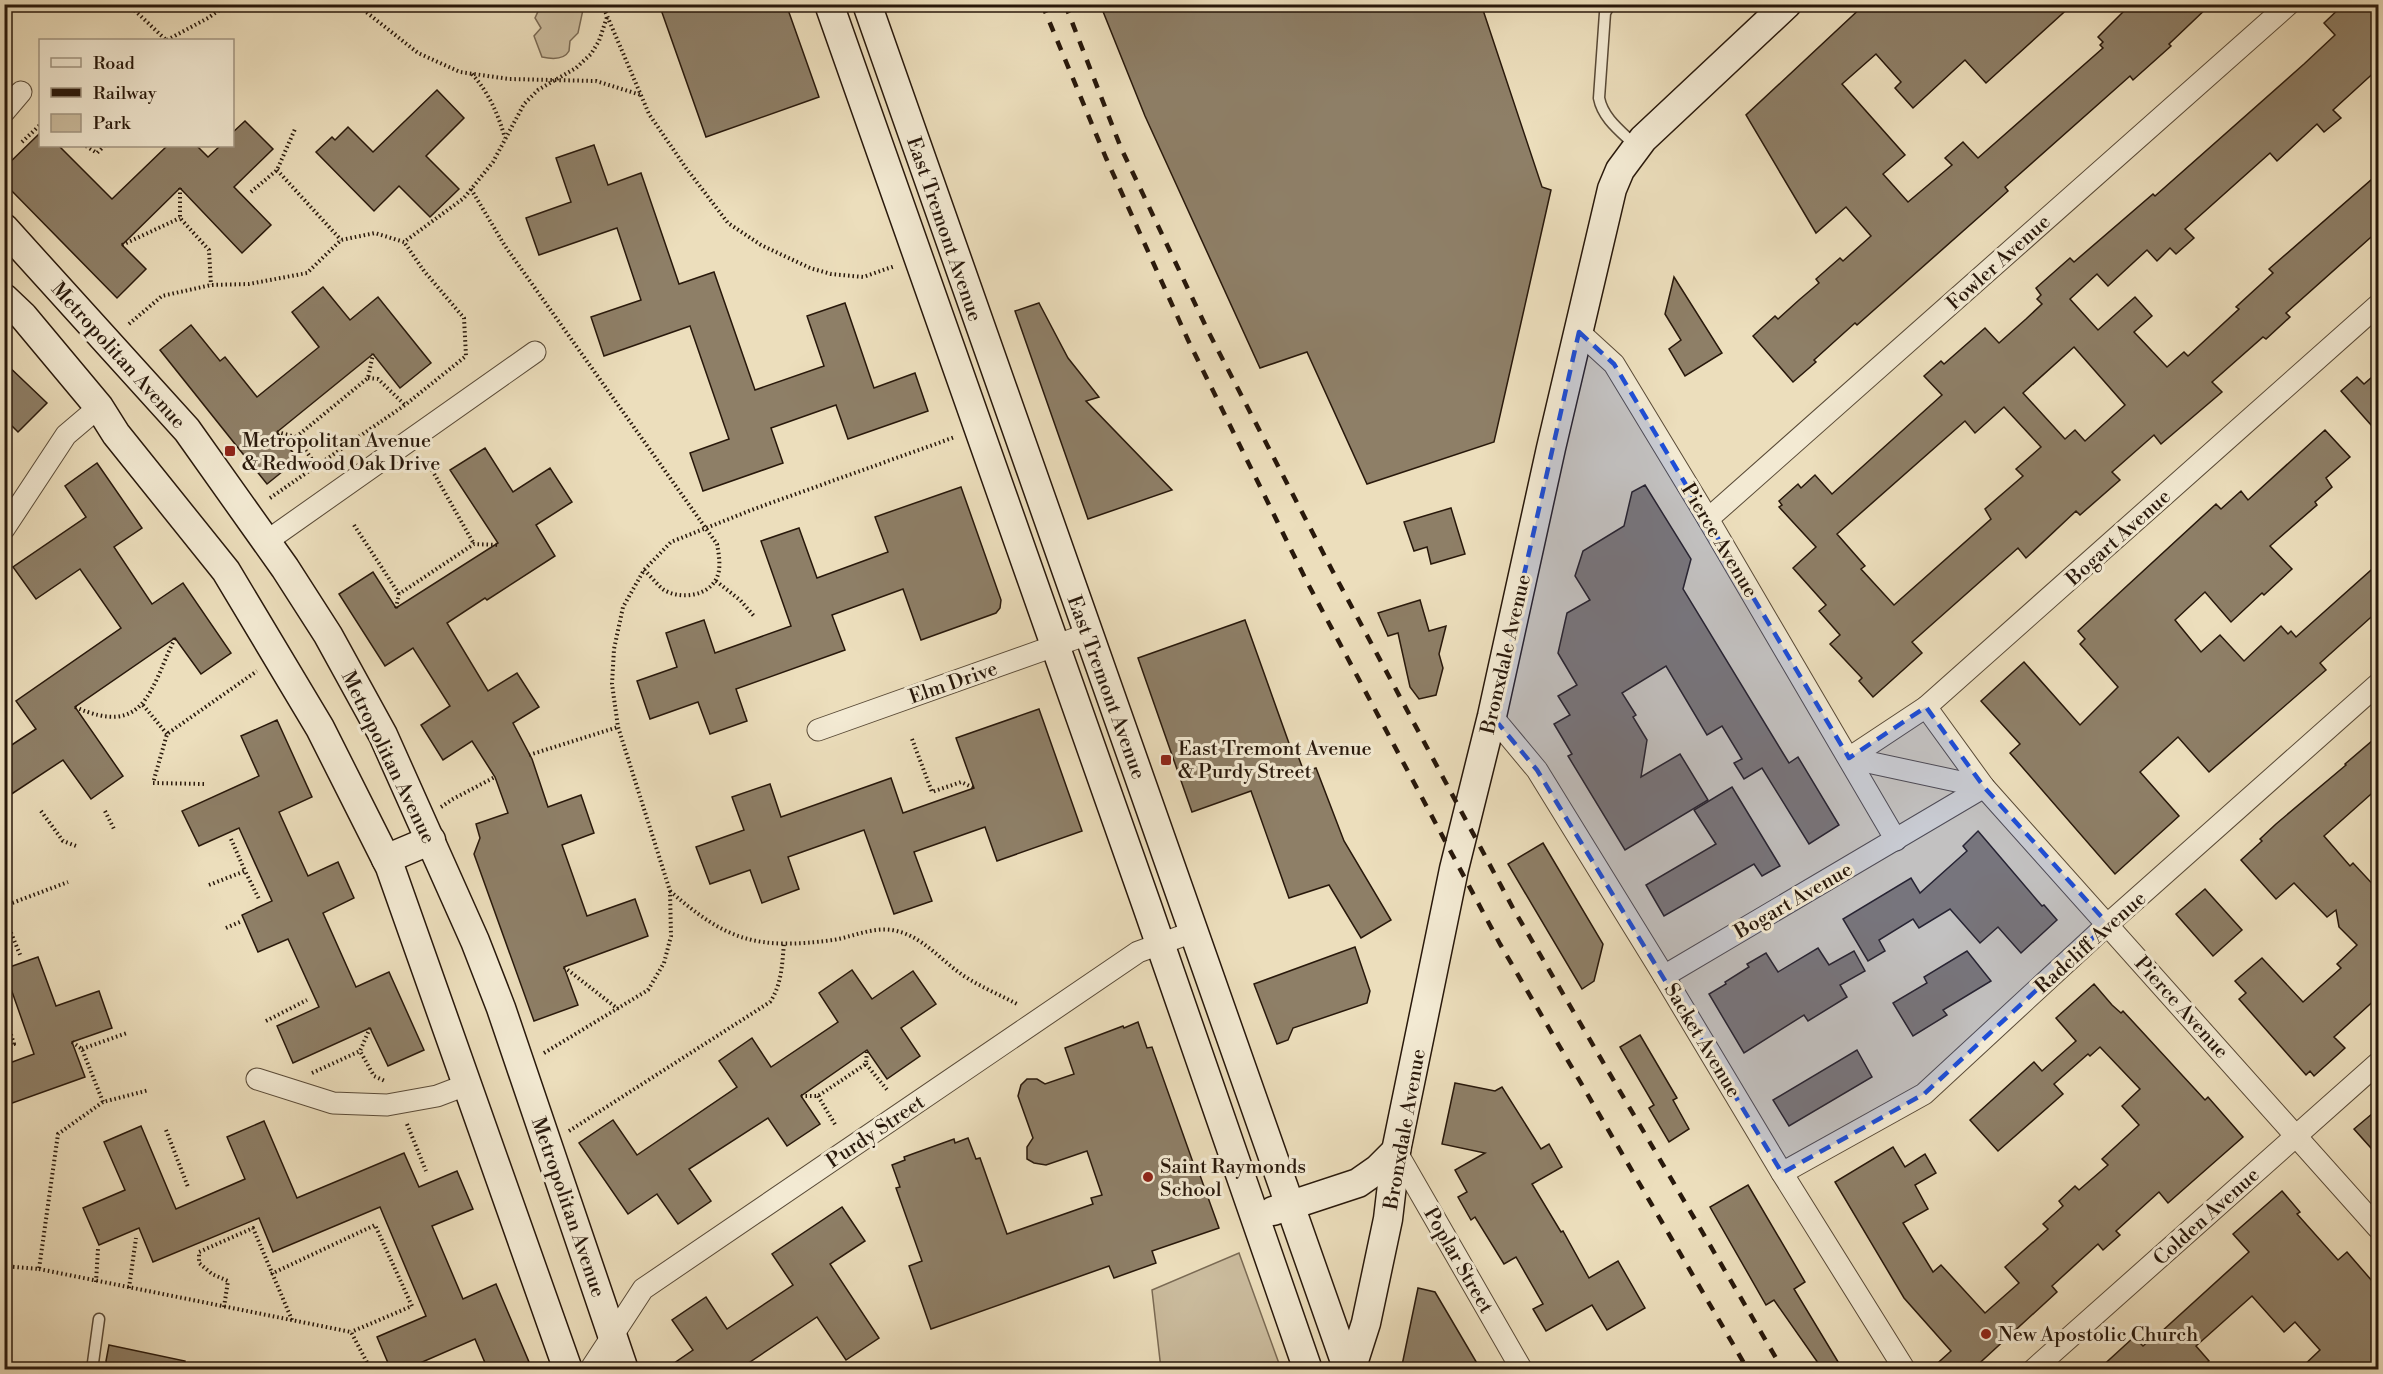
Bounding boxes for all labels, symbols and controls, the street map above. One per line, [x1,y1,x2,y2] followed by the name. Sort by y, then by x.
[39,39,234,147] legend
[93,52,136,75] text: Road
[93,82,157,105] text: Railway
[93,112,132,135] text: Park
[900,134,987,325] street label: East Tremont Avenue
[1942,210,2056,316] street label: Fowler Avenue
[45,277,190,435] street label: Metropolitan Avenue
[242,429,440,477] place label: Metropolitan Avenue & Redwood Oak Drive
[223,444,237,458] marker: Metropolitan Avenue & Redwood Oak Drive
[1675,479,1763,603] street label: Pierce Avenue
[2061,485,2176,592] street label: Bogart Avenue
[1476,572,1537,738] street label: Bronxdale Avenue
[1061,592,1150,783] street label: East Tremont Avenue
[906,657,1001,710] street label: Elm Drive
[335,667,440,848] street label: Metropolitan Avenue
[1178,737,1372,785] place label: East Tremont Avenue & Purdy Street
[1159,753,1173,767] marker: East Tremont Avenue & Purdy Street
[1729,857,1857,946] street label: Bogart Avenue
[2030,887,2152,1000] street label: Radcliff Avenue
[2128,952,2233,1064] street label: Pierce Avenue
[1658,979,1746,1103] street label: Sacket Avenue
[1379,1047,1432,1213] street label: Bronxdale Avenue
[822,1090,930,1174] street label: Purdy Street
[525,1114,610,1301] street label: Metropolitan Avenue
[1160,1155,1306,1203] place label: Saint Raymonds School
[2149,1163,2265,1271] street label: Colden Avenue
[1141,1170,1155,1184] marker: Saint Raymonds School
[1417,1203,1498,1318] street label: Poplar Street
[1998,1323,2198,1348] place label: New Apostolic Church
[1979,1327,1993,1341] marker: New Apostolic Church

